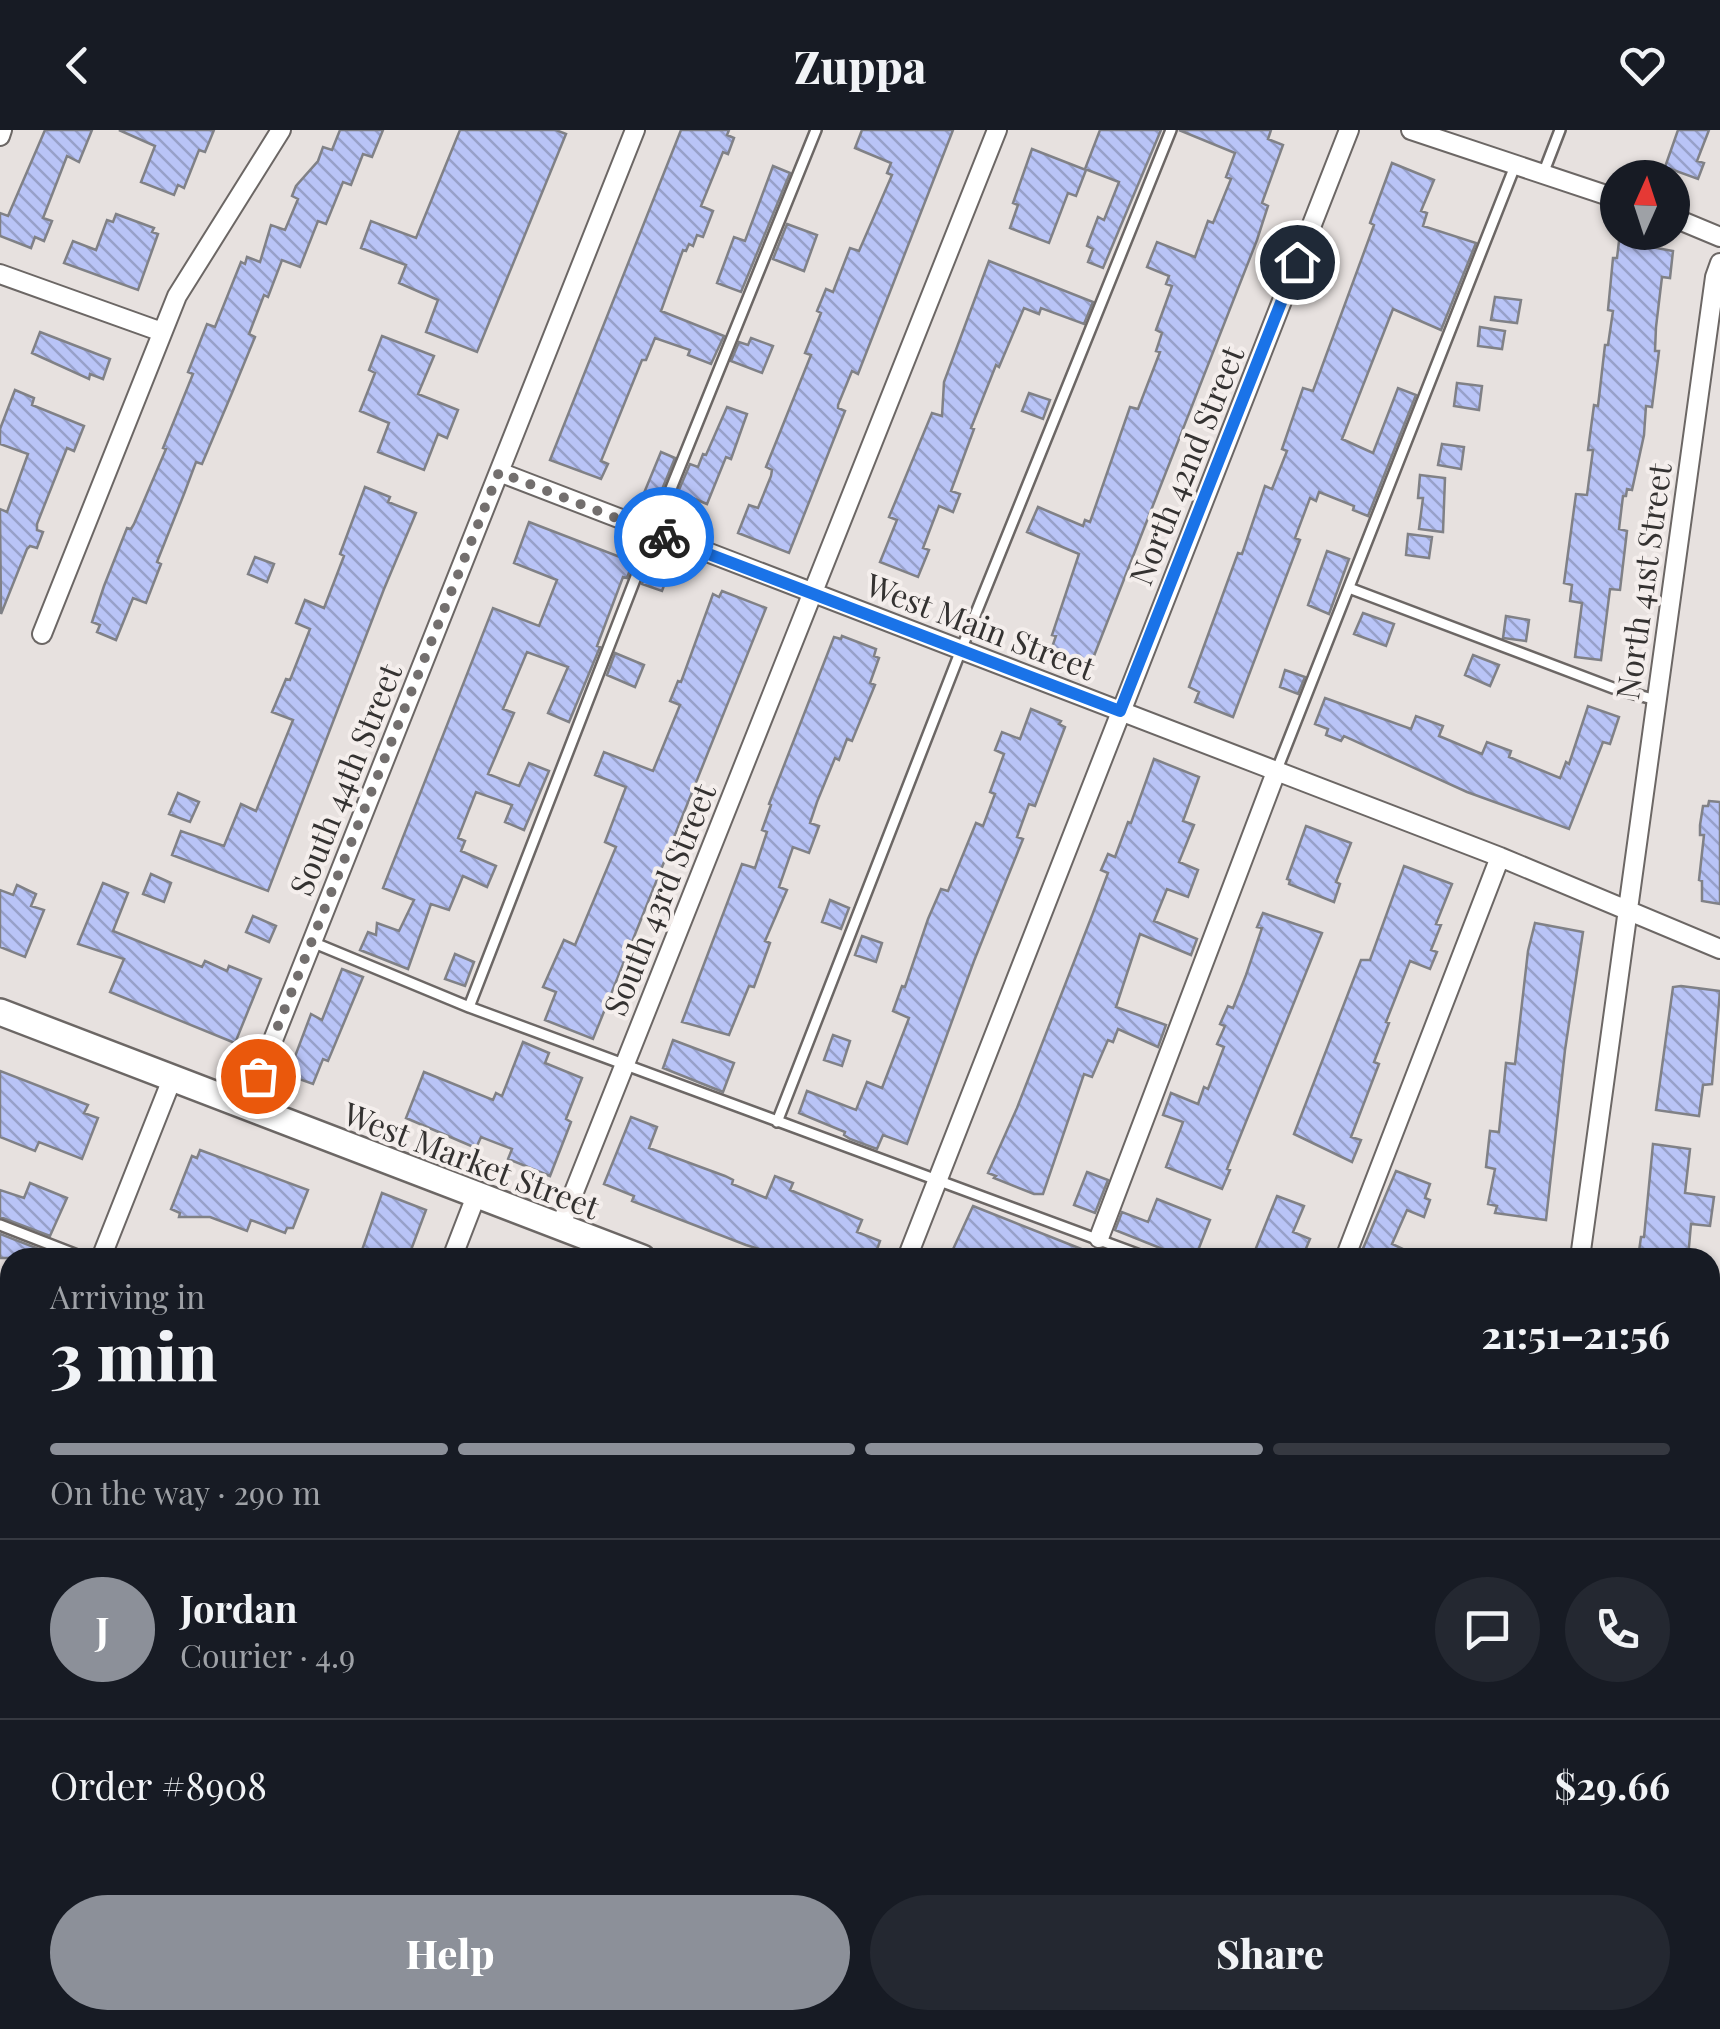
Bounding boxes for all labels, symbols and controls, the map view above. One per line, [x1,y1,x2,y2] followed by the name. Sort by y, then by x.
[794,35,926,95] text: Zuppa
[50,38,105,93] icon: back
[1615,38,1670,93] icon: heart
[1600,160,1690,250] north arrow
[1600,160,1690,250] map controls
[1255,220,1340,305] pin
[1270,235,1325,290] icon: home
[1118,339,1253,591] street label: North 42nd Street
[1604,460,1680,702] street label: North 41st Street
[614,487,714,587] courier
[637,510,692,565] icon: bike
[859,561,1102,689] street label: West Main Street
[278,656,410,901] street label: South 44th Street
[592,776,724,1021] street label: South 43rd Street
[216,1034,301,1119] pin
[231,1049,286,1104] icon: bag
[337,1090,607,1228] street label: West Market Street
[50,1274,205,1317] text: Arriving in
[1482,1308,1670,1359] text: 21:51–21:56
[50,1311,217,1397] text: 3 min
[50,1470,321,1513] text: On the way · 290 m
[1435,1577,1540,1682] button: chat
[1565,1577,1670,1682] button: phone
[180,1582,298,1633] text: Jordan
[96,1604,109,1655] text: J
[180,1633,355,1676] text: Courier · 4.9
[50,1759,267,1810] text: Order #8908
[1554,1759,1670,1810] text: $29.66
[50,1895,850,2010] button: Help
[870,1895,1670,2010] button: Share

